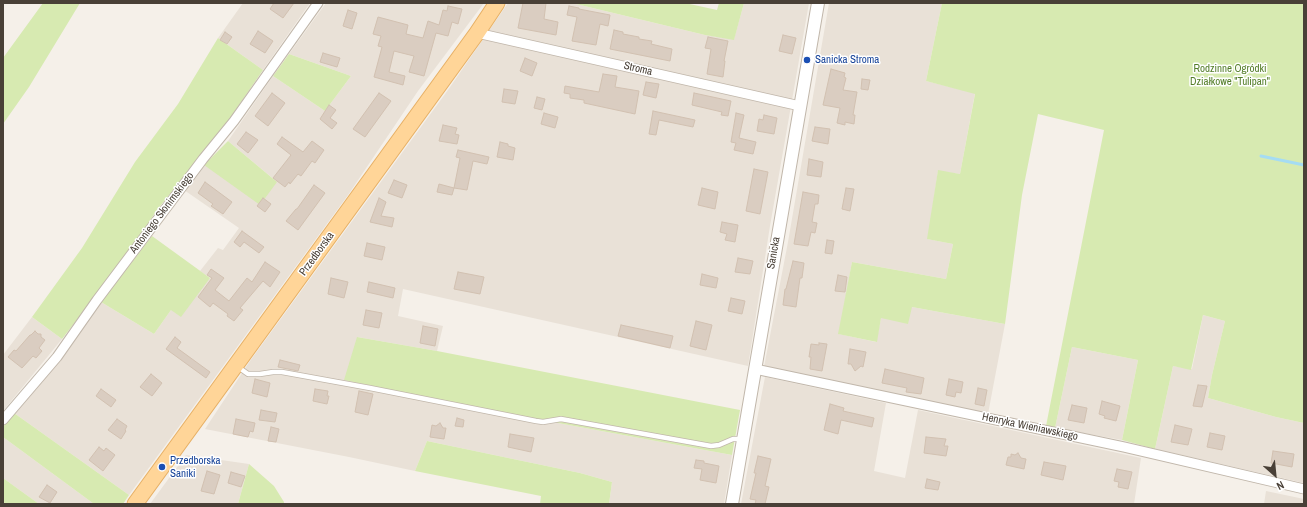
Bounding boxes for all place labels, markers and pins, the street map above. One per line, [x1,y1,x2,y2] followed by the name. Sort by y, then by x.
[815,53,879,67] place label: Sanicka Stroma
[802,55,812,65] marker: Sanicka Stroma
[170,454,221,480] place label: Przedborska Saniki
[157,462,167,472] marker: Przedborska Saniki

